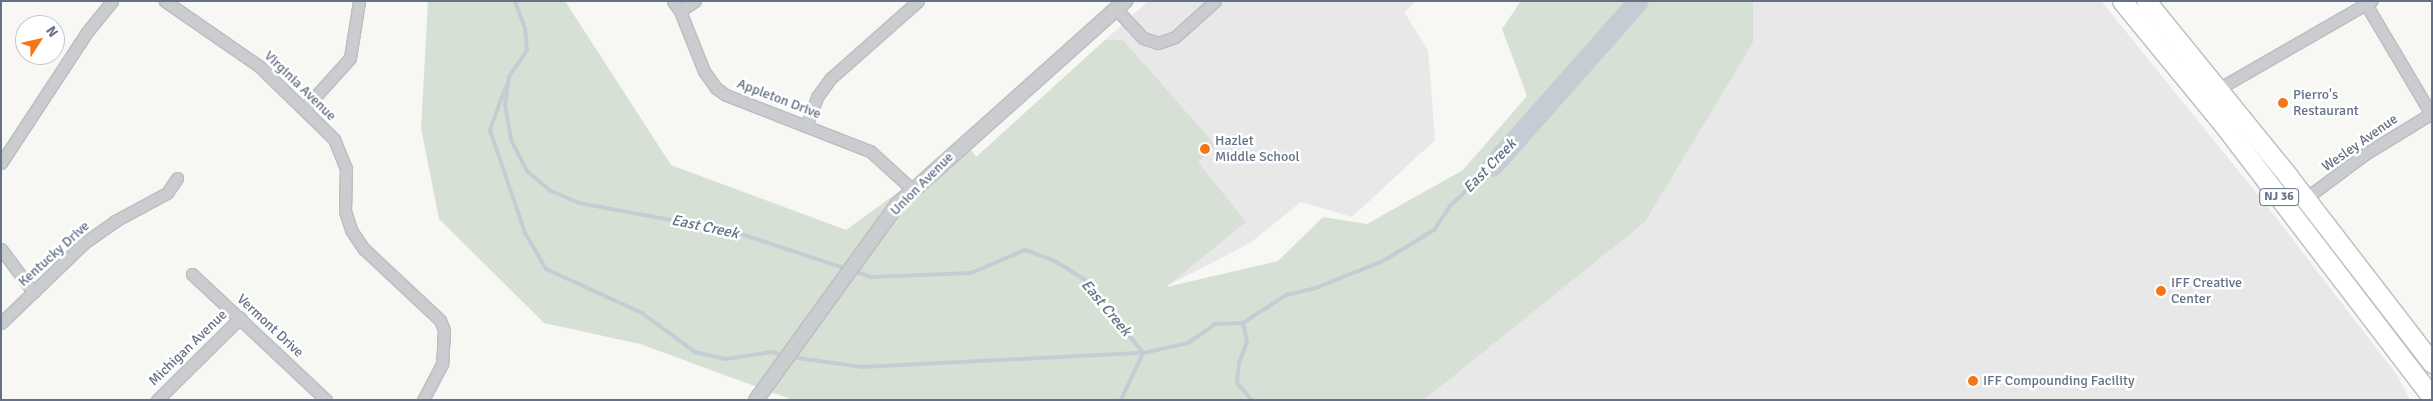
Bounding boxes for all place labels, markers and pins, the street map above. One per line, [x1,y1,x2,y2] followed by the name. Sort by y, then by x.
[2293,87,2359,120] place label: Pierro's Restaurant
[2277,97,2289,109] marker: Pierro's Restaurant
[1215,133,1300,166] place label: Hazlet Middle School
[1199,143,1211,155] marker: Hazlet Middle School
[2171,275,2242,308] place label: IFF Creative Center
[2155,285,2167,297] marker: IFF Creative Center
[1983,373,2135,389] place label: IFF Compounding Facility
[1967,375,1979,387] marker: IFF Compounding Facility

